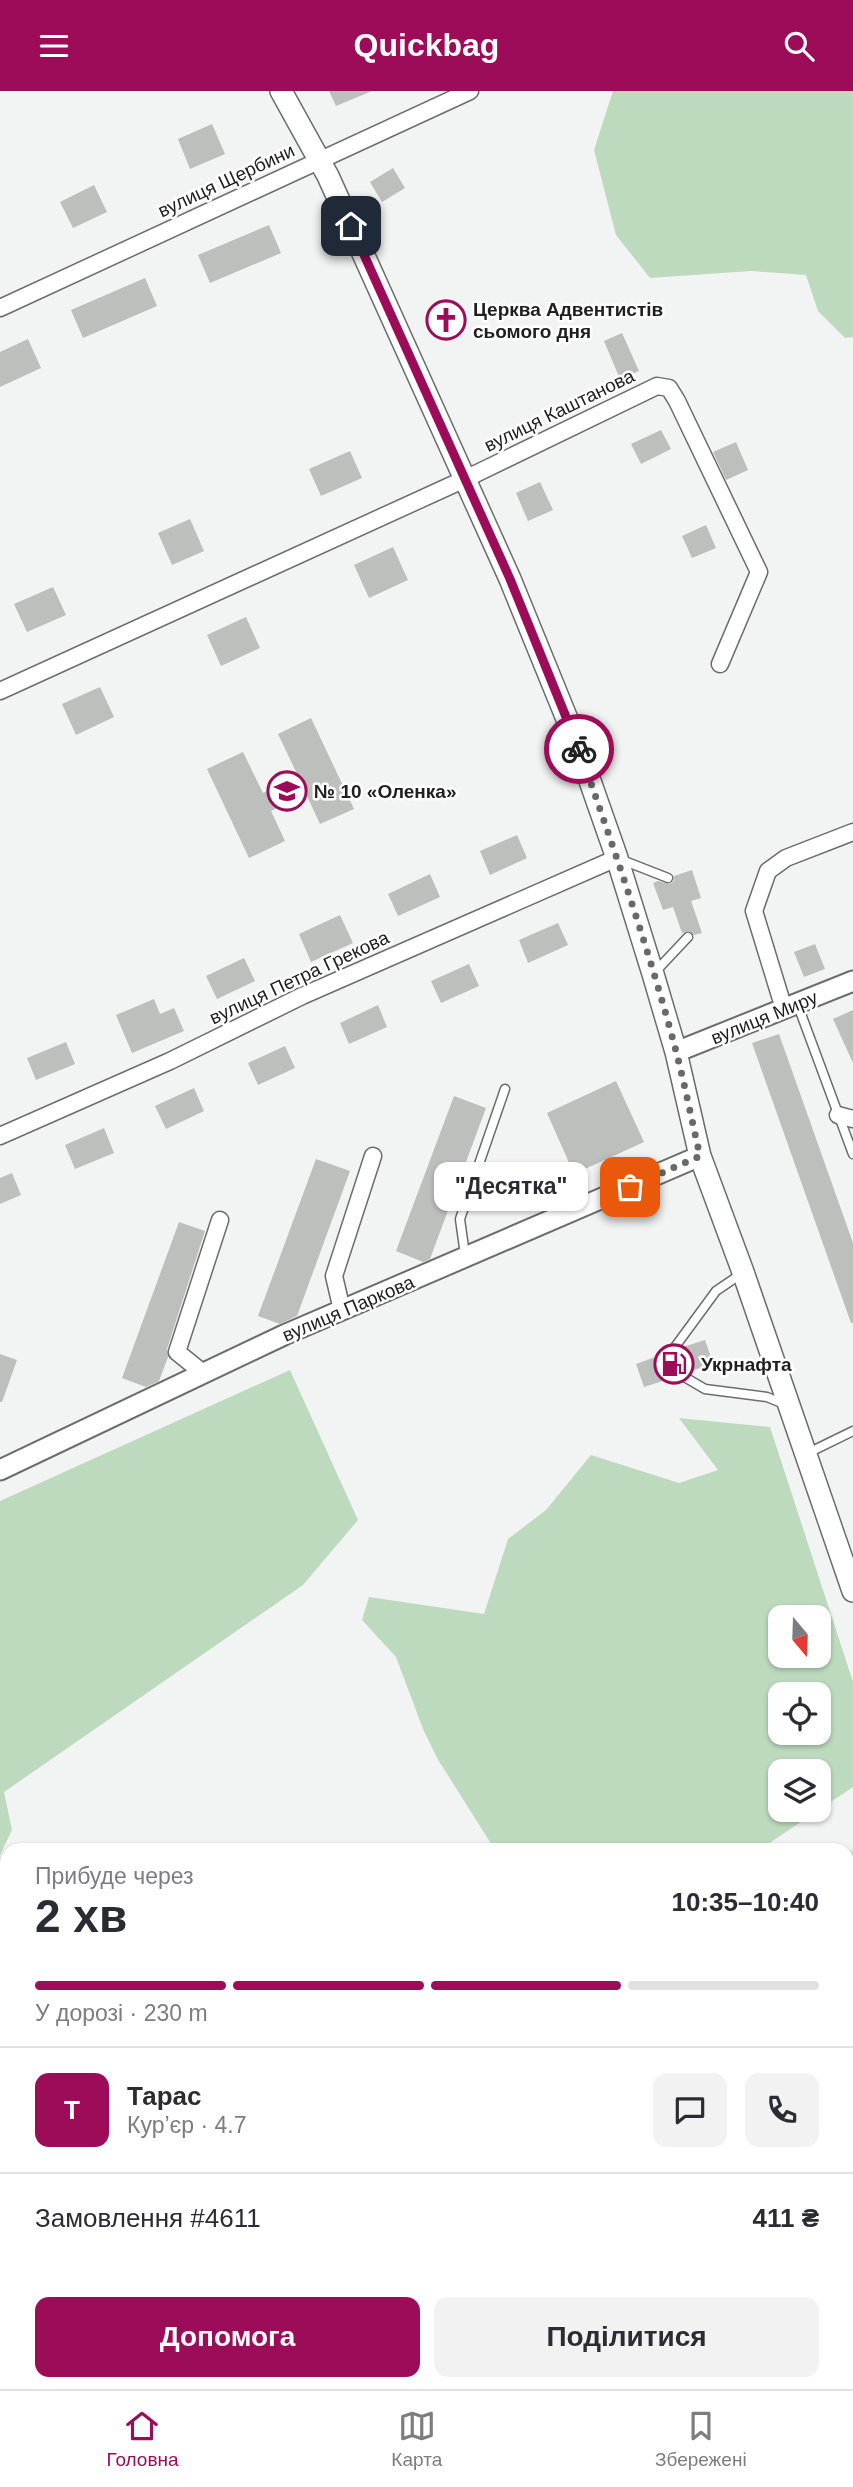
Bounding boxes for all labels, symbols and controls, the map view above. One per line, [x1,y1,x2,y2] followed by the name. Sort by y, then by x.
[35,27,73,65] icon: menu
[354,27,499,63] text: Quickbag
[780,27,818,65] icon: search
[154,140,298,221] street label: вулиця Щербини
[321,196,381,256] pin
[332,207,370,245] icon: home
[425,299,467,341] church icon: Церква Адвентистів сьомого дня
[473,299,663,342] place label: Церква Адвентистів сьомого дня
[481,365,638,456] street label: вулиця Каштанова
[544,714,614,784] courier
[560,730,598,768] icon: bike
[266,770,308,812] school or university icon: № 10 «Оленка»
[314,781,456,802] place label: № 10 «Оленка»
[206,926,393,1028] street label: вулиця Петра Грекова
[708,986,821,1048] street label: вулиця Миру
[600,1157,660,1217] pin
[434,1163,588,1211] callout: "Десятка"
[611,1168,649,1206] icon: bag
[455,1173,567,1199] text: "Десятка"
[279,1271,418,1346] street label: вулиця Паркова
[653,1343,695,1385] fuel station icon: Укрнафта
[701,1354,792,1375] place label: Укрнафта
[768,1605,831,1668] north arrow
[768,1605,831,1822] map controls
[768,1682,831,1745] button: locate
[768,1759,831,1822] button: layers
[35,1863,194,1889] text: Прибуде через
[672,1887,819,1917] text: 10:35–10:40
[35,1890,127,1942] text: 2 хв
[35,2000,208,2026] text: У дорозі · 230 m
[653,2073,727,2147] button: chat
[745,2073,819,2147] button: phone
[127,2081,202,2111] text: Тарас
[64,2095,80,2125] text: Т
[127,2112,246,2138] text: Кур’єр · 4.7
[35,2203,261,2233] text: Замовлення #4611
[752,2203,819,2233] text: 411 ₴
[35,2297,420,2377] button: Допомога
[434,2297,819,2377] button: Поділитися
[106,2407,179,2471] tab: Головна
[391,2407,442,2471] tab: Карта
[655,2407,747,2471] tab: Збережені

